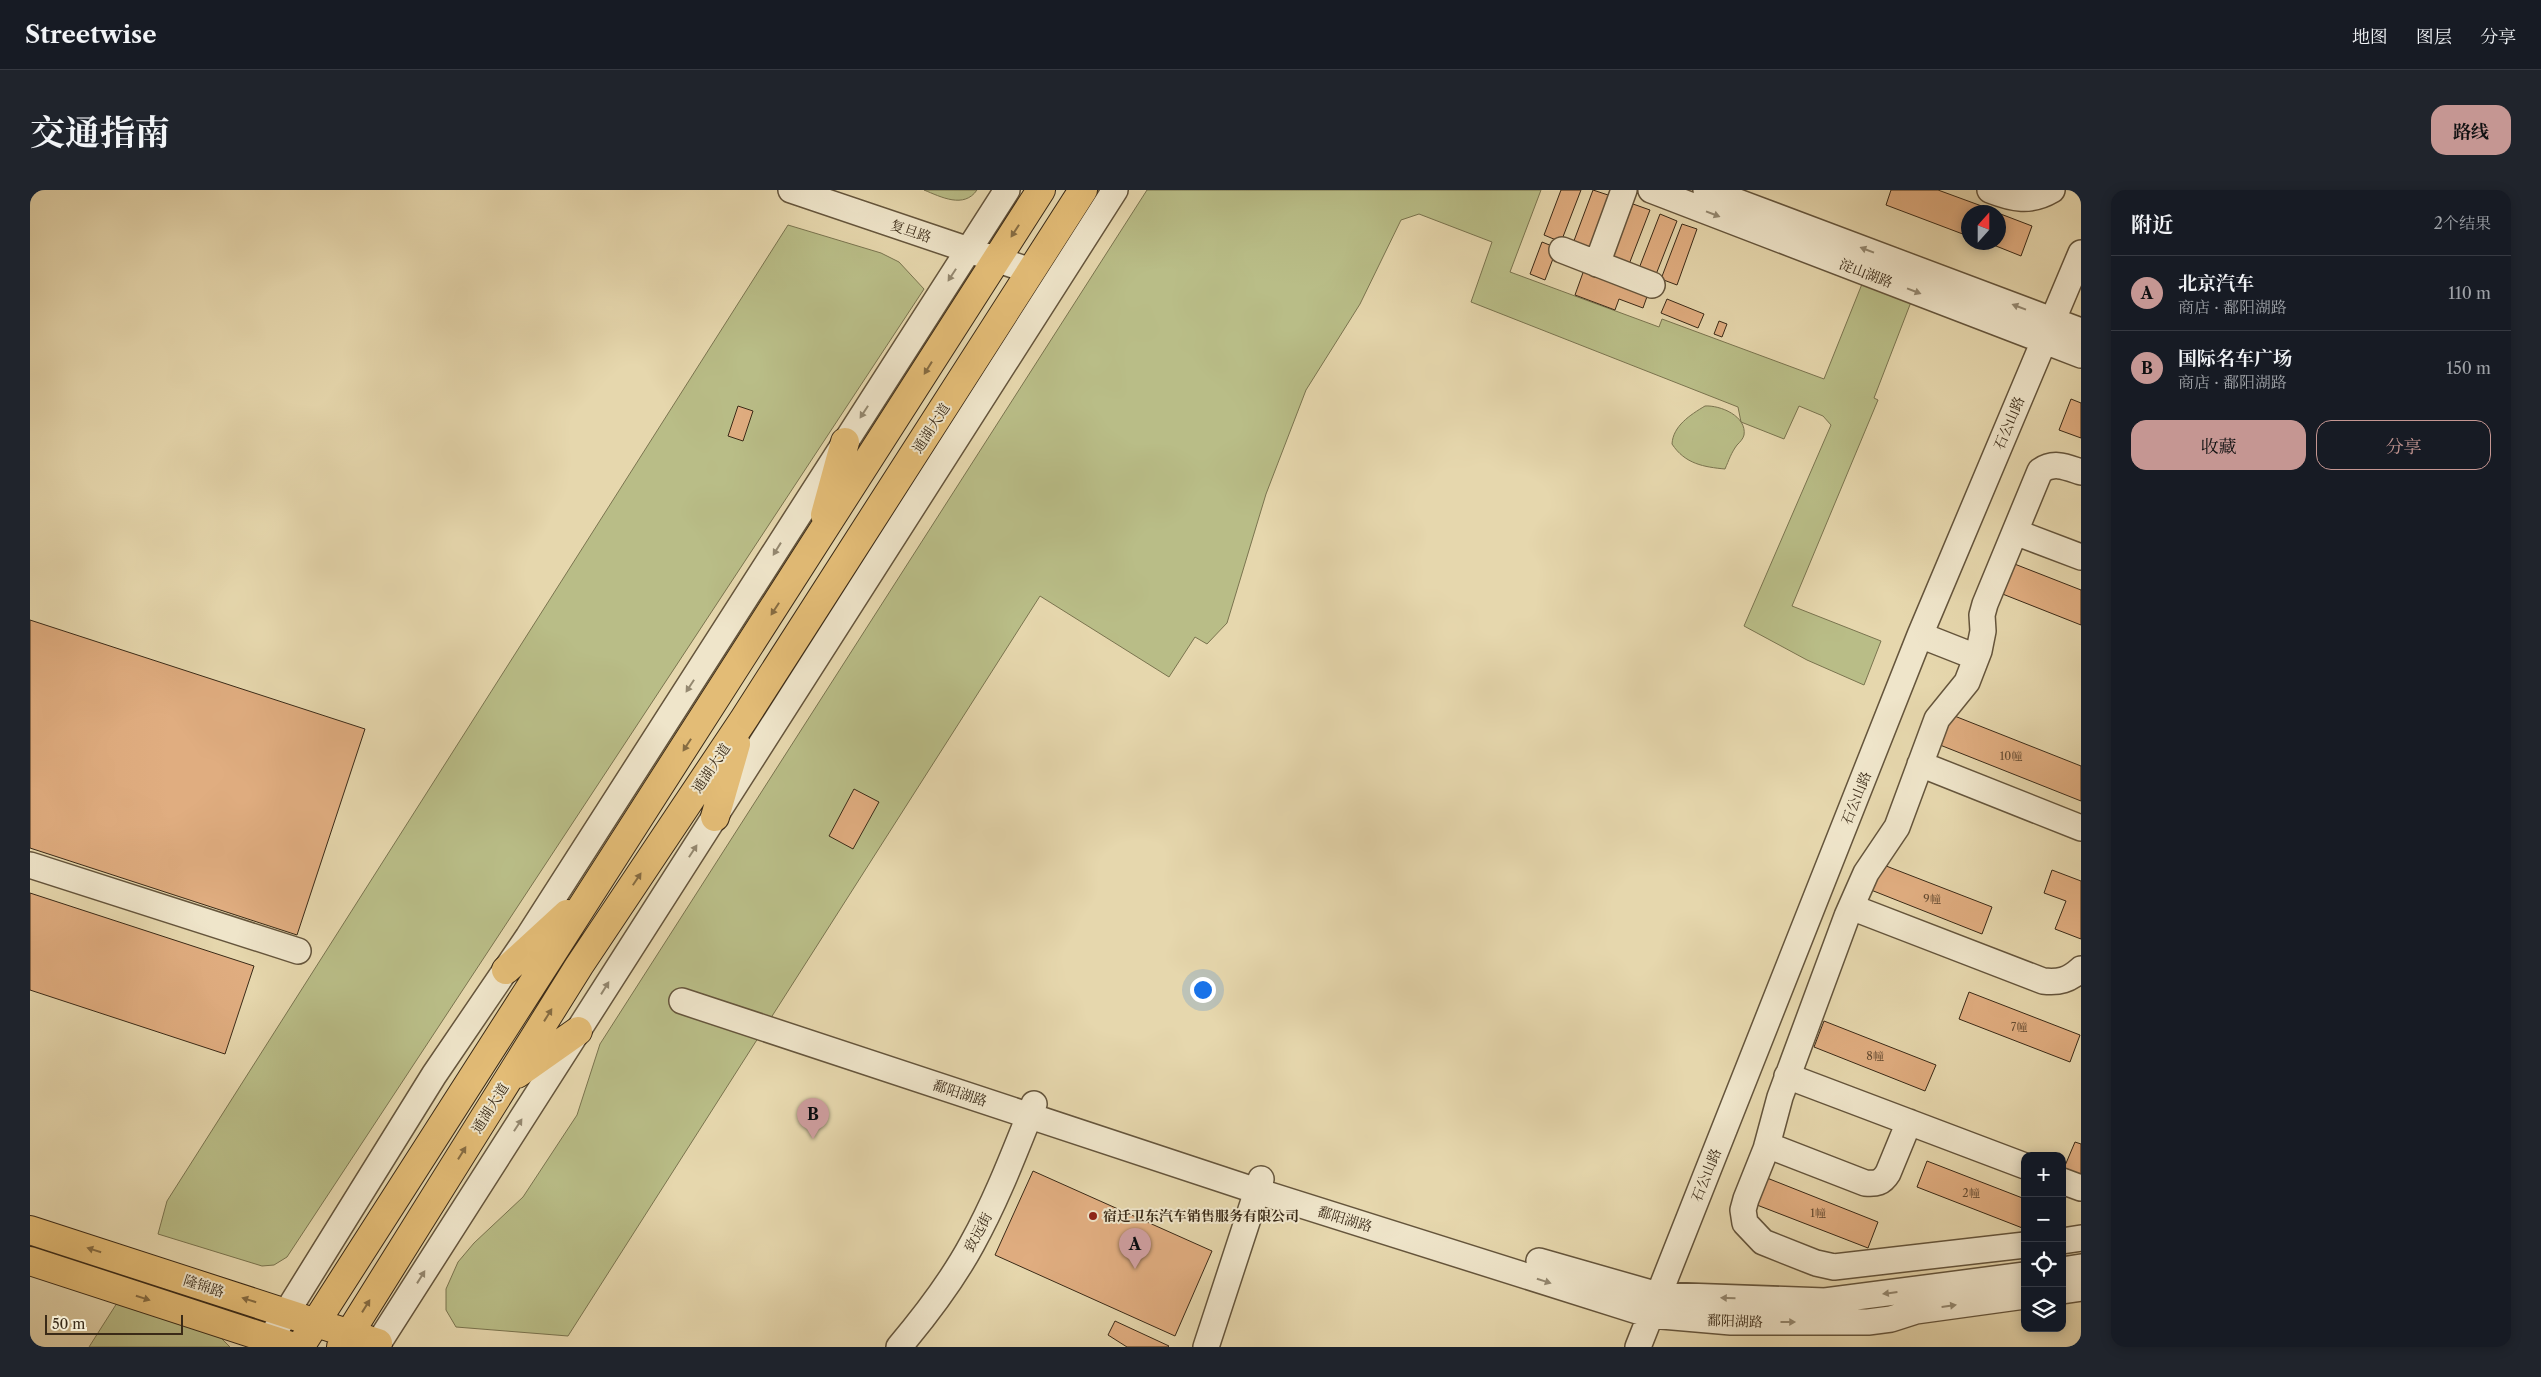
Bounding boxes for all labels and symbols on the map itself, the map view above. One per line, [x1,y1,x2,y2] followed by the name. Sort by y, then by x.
[1961,205,2006,250] north arrow
[1706,210,1721,218] one-way arrow
[888,216,934,246] street label: 复旦路
[1010,224,1020,238] one-way arrow
[1859,246,1874,254] one-way arrow
[1837,255,1895,291] street label: 淀山湖路
[947,268,956,282] one-way arrow
[1907,287,1922,295] one-way arrow
[2011,303,2026,311] one-way arrow
[923,362,932,375] one-way arrow
[1990,394,2028,452] street label: 石公山路
[908,400,954,456] street label: 通湖大道
[859,405,869,418] one-way arrow
[772,542,781,555] one-way arrow
[770,602,779,615] one-way arrow
[685,679,694,693] one-way arrow
[682,739,692,752] one-way arrow
[688,740,734,796] street label: 通湖大道
[2000,749,2022,763] house number: 10幢
[1837,769,1875,827] street label: 石公山路
[688,845,698,858] one-way arrow
[632,872,642,886] one-way arrow
[1923,892,1941,906] house number: 9幢
[1190,977,1216,1003] your location
[601,981,610,995] one-way arrow
[544,1009,553,1022] one-way arrow
[2011,1020,2027,1034] house number: 7幢
[1866,1049,1884,1063] house number: 8幢
[931,1076,989,1110] street label: 鄱阳湖路
[468,1079,512,1137] street label: 通湖大道
[797,1098,829,1139] pin: B
[513,1118,522,1131] one-way arrow
[457,1146,467,1160] one-way arrow
[1687,1146,1725,1204] street label: 石公山路
[1962,1186,1980,1200] house number: 2幢
[1316,1202,1374,1236] street label: 鄱阳湖路
[1810,1206,1826,1220] house number: 1幢
[1103,1207,1299,1225] place label: 宿迁卫东汽车销售服务有限公司
[960,1209,996,1255] street label: 致远街
[1087,1210,1099,1222] marker: 宿迁卫东汽车销售服务有限公司
[1119,1228,1151,1269] pin: A
[86,1246,101,1254] one-way arrow
[416,1270,426,1283] one-way arrow
[181,1271,227,1301] street label: 隆锦路
[1537,1277,1552,1285] one-way arrow
[1881,1289,1897,1297] one-way arrow
[136,1294,151,1302] one-way arrow
[1720,1294,1736,1302] one-way arrow
[241,1296,256,1304] one-way arrow
[362,1299,371,1312] one-way arrow
[1941,1302,1957,1310] one-way arrow
[1707,1311,1763,1331] street label: 鄱阳湖路
[45,1312,182,1335] scale bar
[1781,1318,1797,1326] one-way arrow

